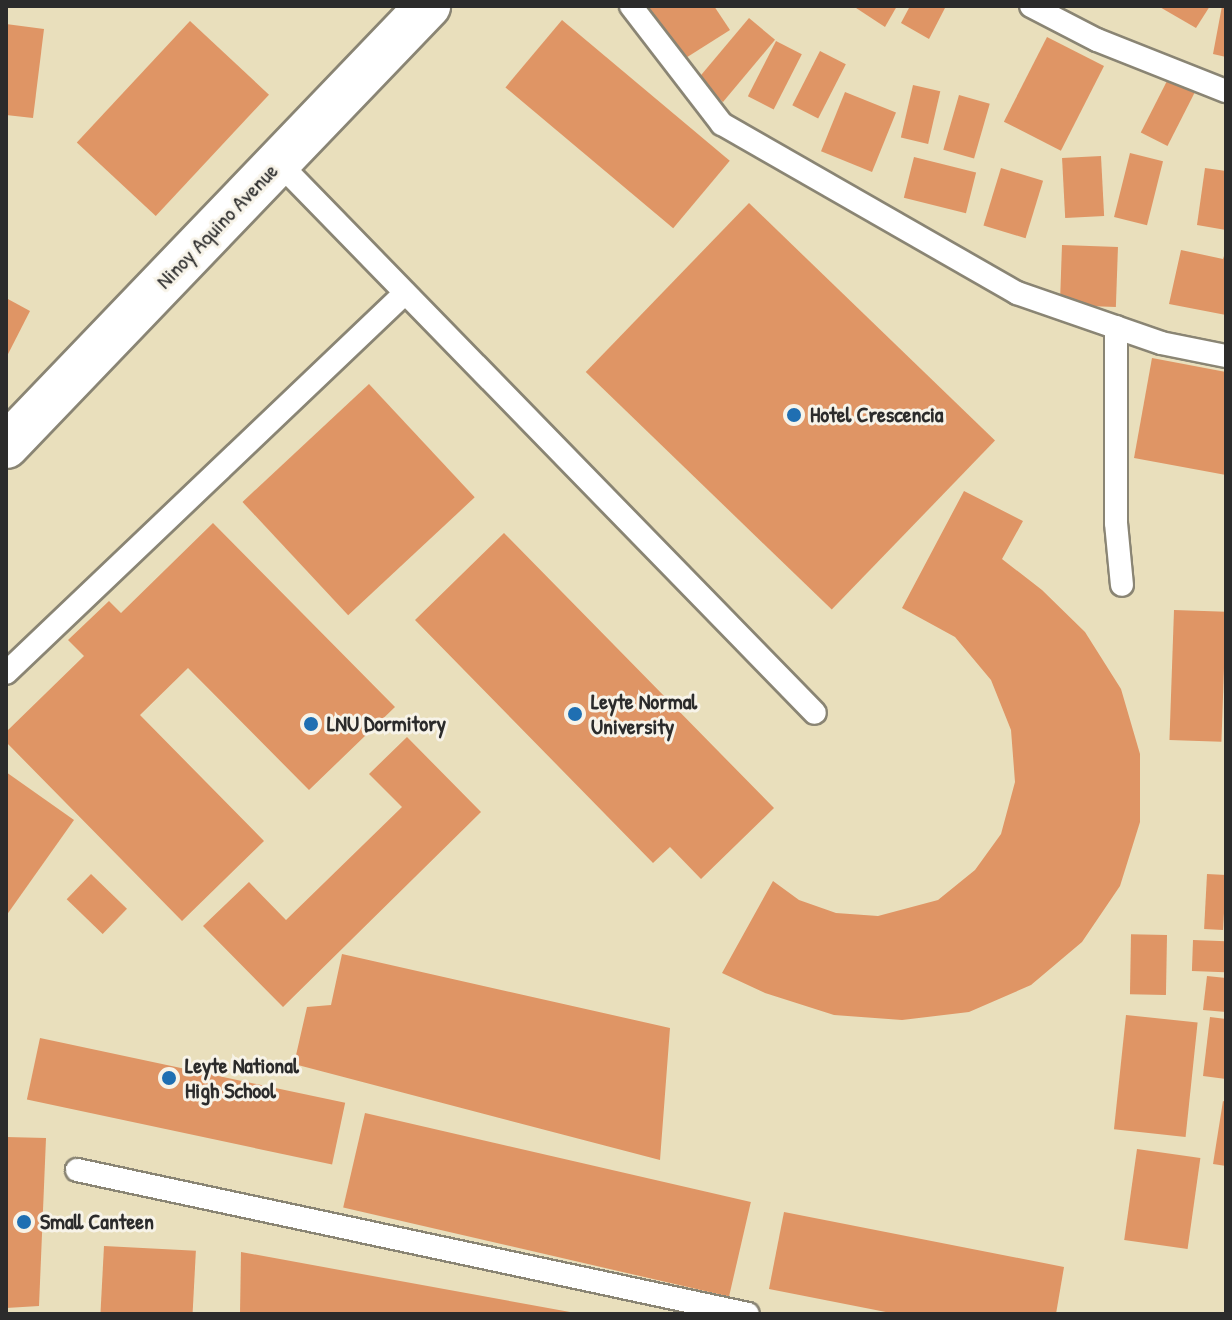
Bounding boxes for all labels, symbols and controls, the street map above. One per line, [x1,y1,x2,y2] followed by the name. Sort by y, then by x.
[151,158,283,294] street label: Ninoy Aquino Avenue
[810,402,943,428] place label: Hotel Crescencia
[785,406,803,424] marker: Hotel Crescencia
[591,688,697,740] place label: Leyte Normal University
[566,705,584,723] marker: Leyte Normal University
[327,711,446,737] place label: LNU Dormitory
[302,715,320,733] marker: LNU Dormitory
[185,1052,299,1104] place label: Leyte National High School
[160,1069,178,1087] marker: Leyte National High School
[40,1209,154,1235] place label: Small Canteen
[15,1213,33,1231] marker: Small Canteen

